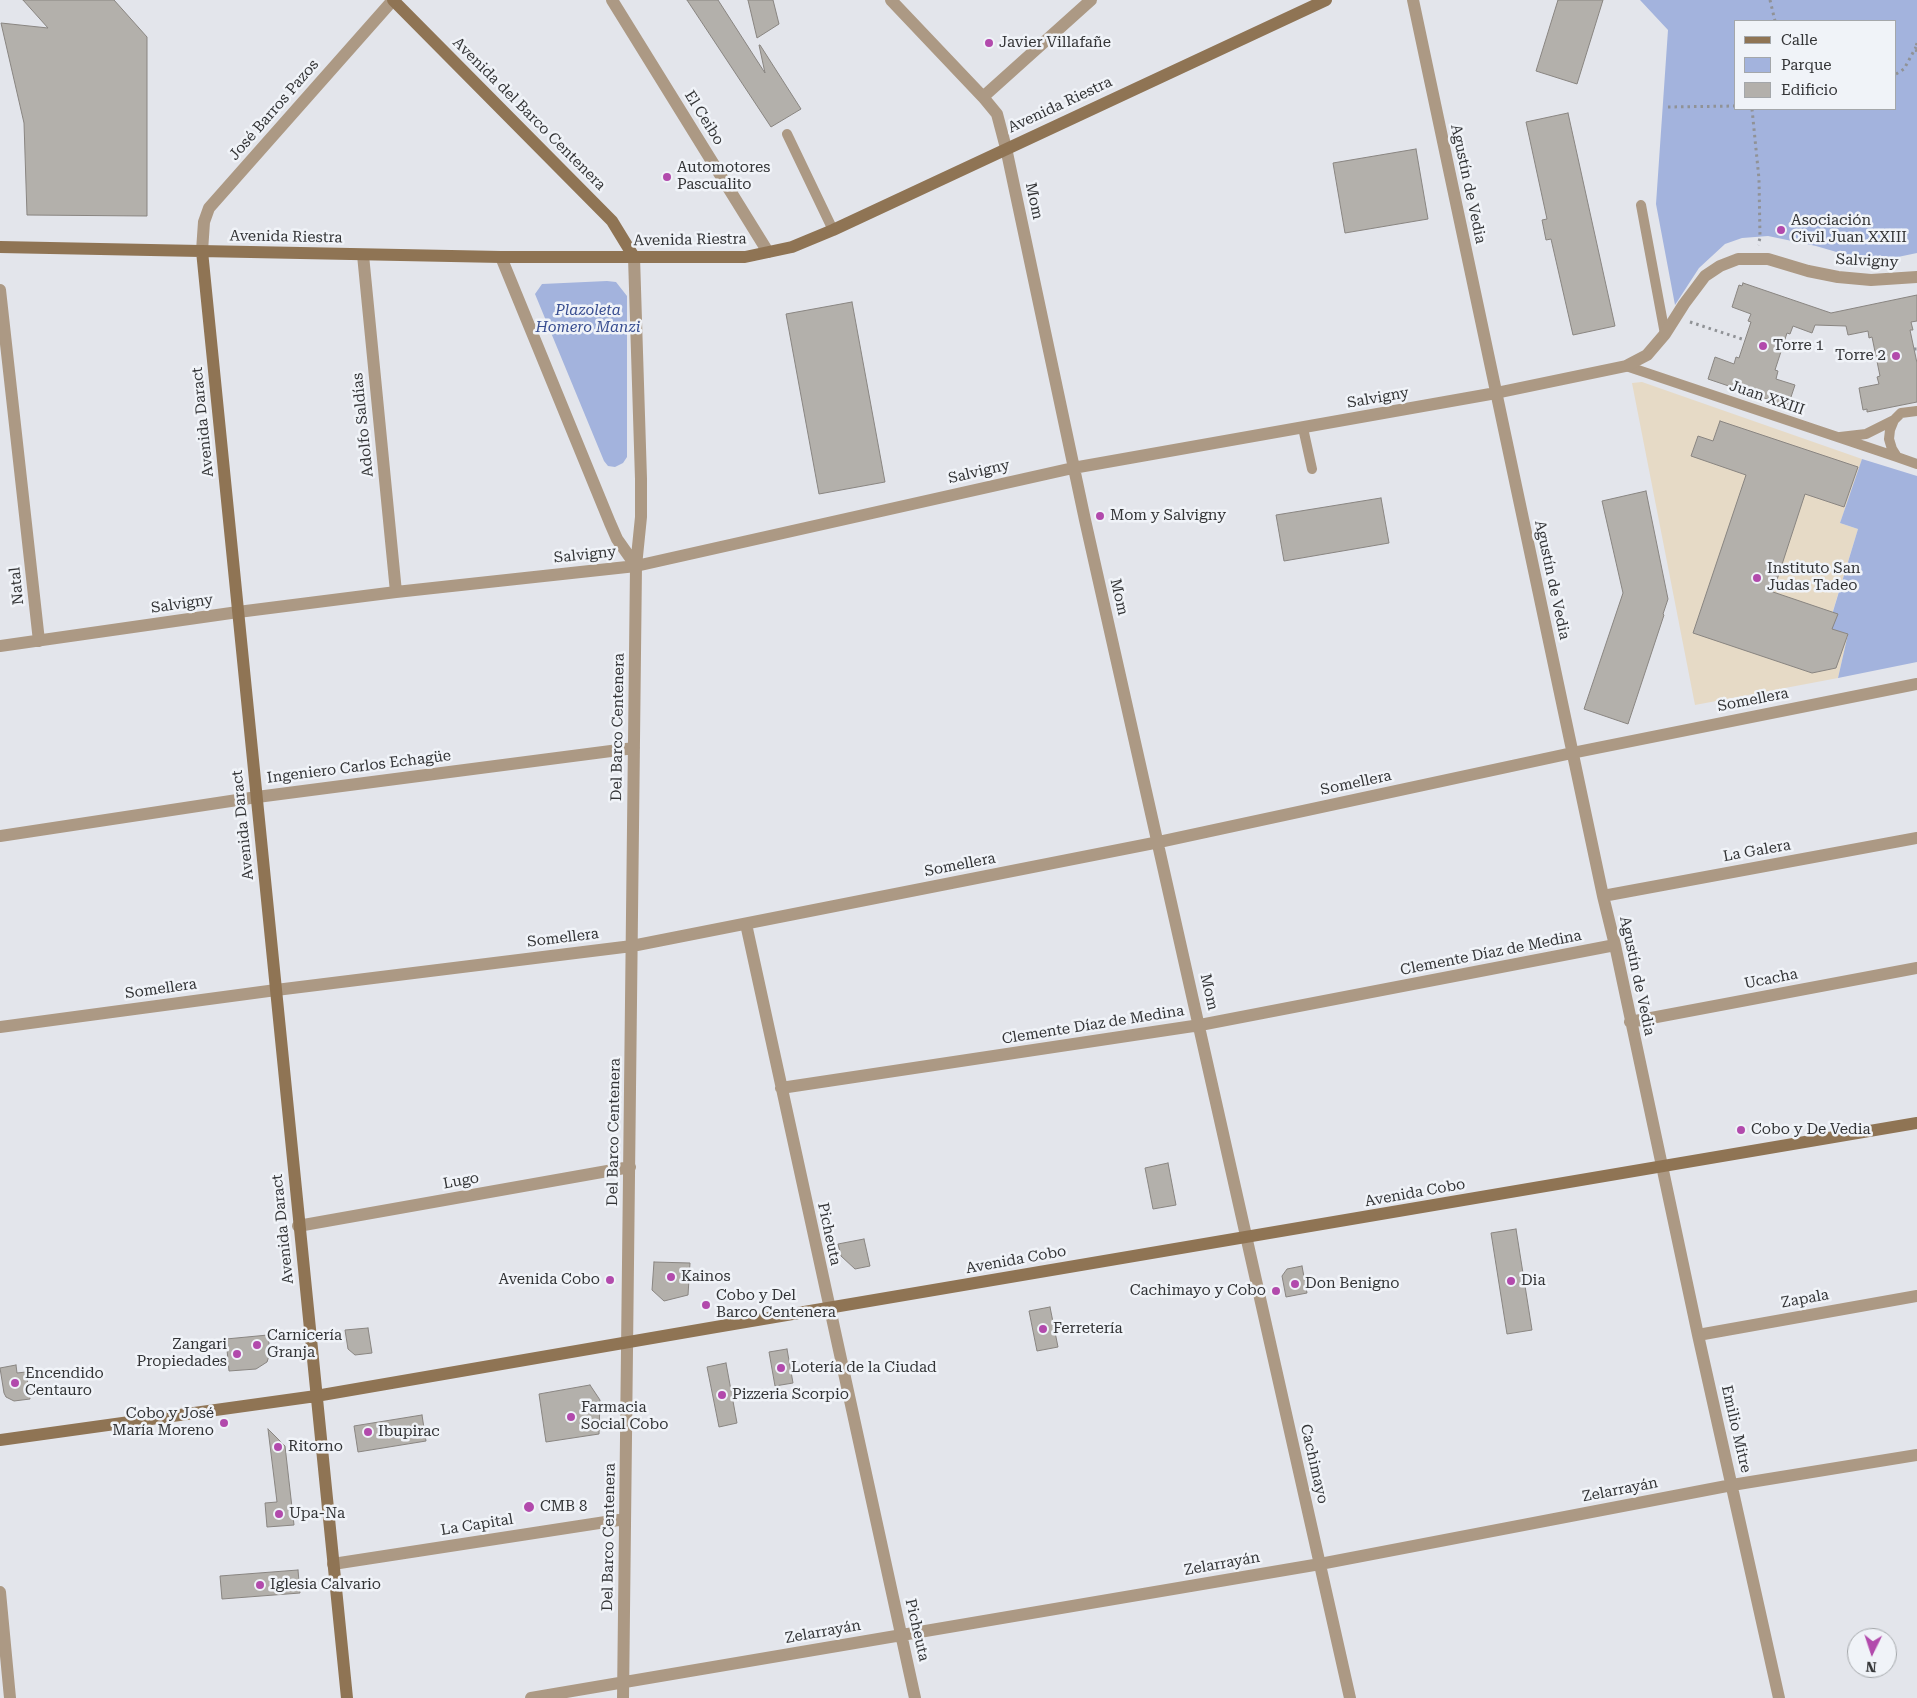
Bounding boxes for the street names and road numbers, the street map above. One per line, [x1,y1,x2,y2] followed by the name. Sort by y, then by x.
[449,34,609,194] street label: Avenida del Barco Centenera
[225,56,323,164] street label: José Barros Pazos
[1005,73,1115,137] street label: Avenida Riestra
[680,87,728,149] street label: El Ceibo
[1447,123,1489,245] street label: Agustín de Vedia
[1021,181,1047,221] street label: Mom
[229,227,343,247] street label: Avenida Riestra
[633,230,747,250] street label: Avenida Riestra
[1835,250,1899,272] street label: Salvigny
[188,366,218,478] street label: Avenida Daract
[349,372,377,478] street label: Adolfo Saldías
[1727,377,1807,419] street label: Juan XXIII
[1346,384,1410,412] street label: Salvigny
[946,456,1012,488] street label: Salvigny
[1531,519,1573,641] street label: Agustín de Vedia
[553,543,617,567] street label: Salvigny
[6,566,28,606] street label: Natal
[1106,577,1132,617] street label: Mom
[150,591,214,617] street label: Salvigny
[608,653,628,801] street label: Del Barco Centenera
[1716,684,1790,716] street label: Somellera
[266,747,452,787] street label: Ingeniero Carlos Echagüe
[1319,767,1393,799] street label: Somellera
[228,769,258,881] street label: Avenida Daract
[1722,836,1792,866] street label: La Galera
[923,849,997,881] street label: Somellera
[1616,915,1658,1037] street label: Agustín de Vedia
[526,925,600,951] street label: Somellera
[1399,927,1583,979] street label: Clemente Díaz de Medina
[1743,965,1799,993] street label: Ucacha
[1196,972,1222,1012] street label: Mom
[124,975,198,1003] street label: Somellera
[1001,1002,1185,1048] street label: Clemente Díaz de Medina
[604,1058,624,1206] street label: Del Barco Centenera
[442,1169,480,1193] street label: Lugo
[268,1173,298,1285] street label: Avenida Daract
[1363,1175,1467,1211] street label: Avenida Cobo
[814,1201,844,1267] street label: Picheuta
[964,1242,1068,1278] street label: Avenida Cobo
[1780,1286,1830,1312] street label: Zapala
[1717,1383,1755,1475] street label: Emilio Mitre
[1296,1423,1332,1505] street label: Cachimayo
[599,1463,619,1611] street label: Del Barco Centenera
[1581,1474,1659,1506] street label: Zelarrayán
[439,1510,515,1540] street label: La Capital
[1183,1548,1261,1580] street label: Zelarrayán
[901,1597,933,1663] street label: Picheuta
[784,1616,862,1648] street label: Zelarrayán

